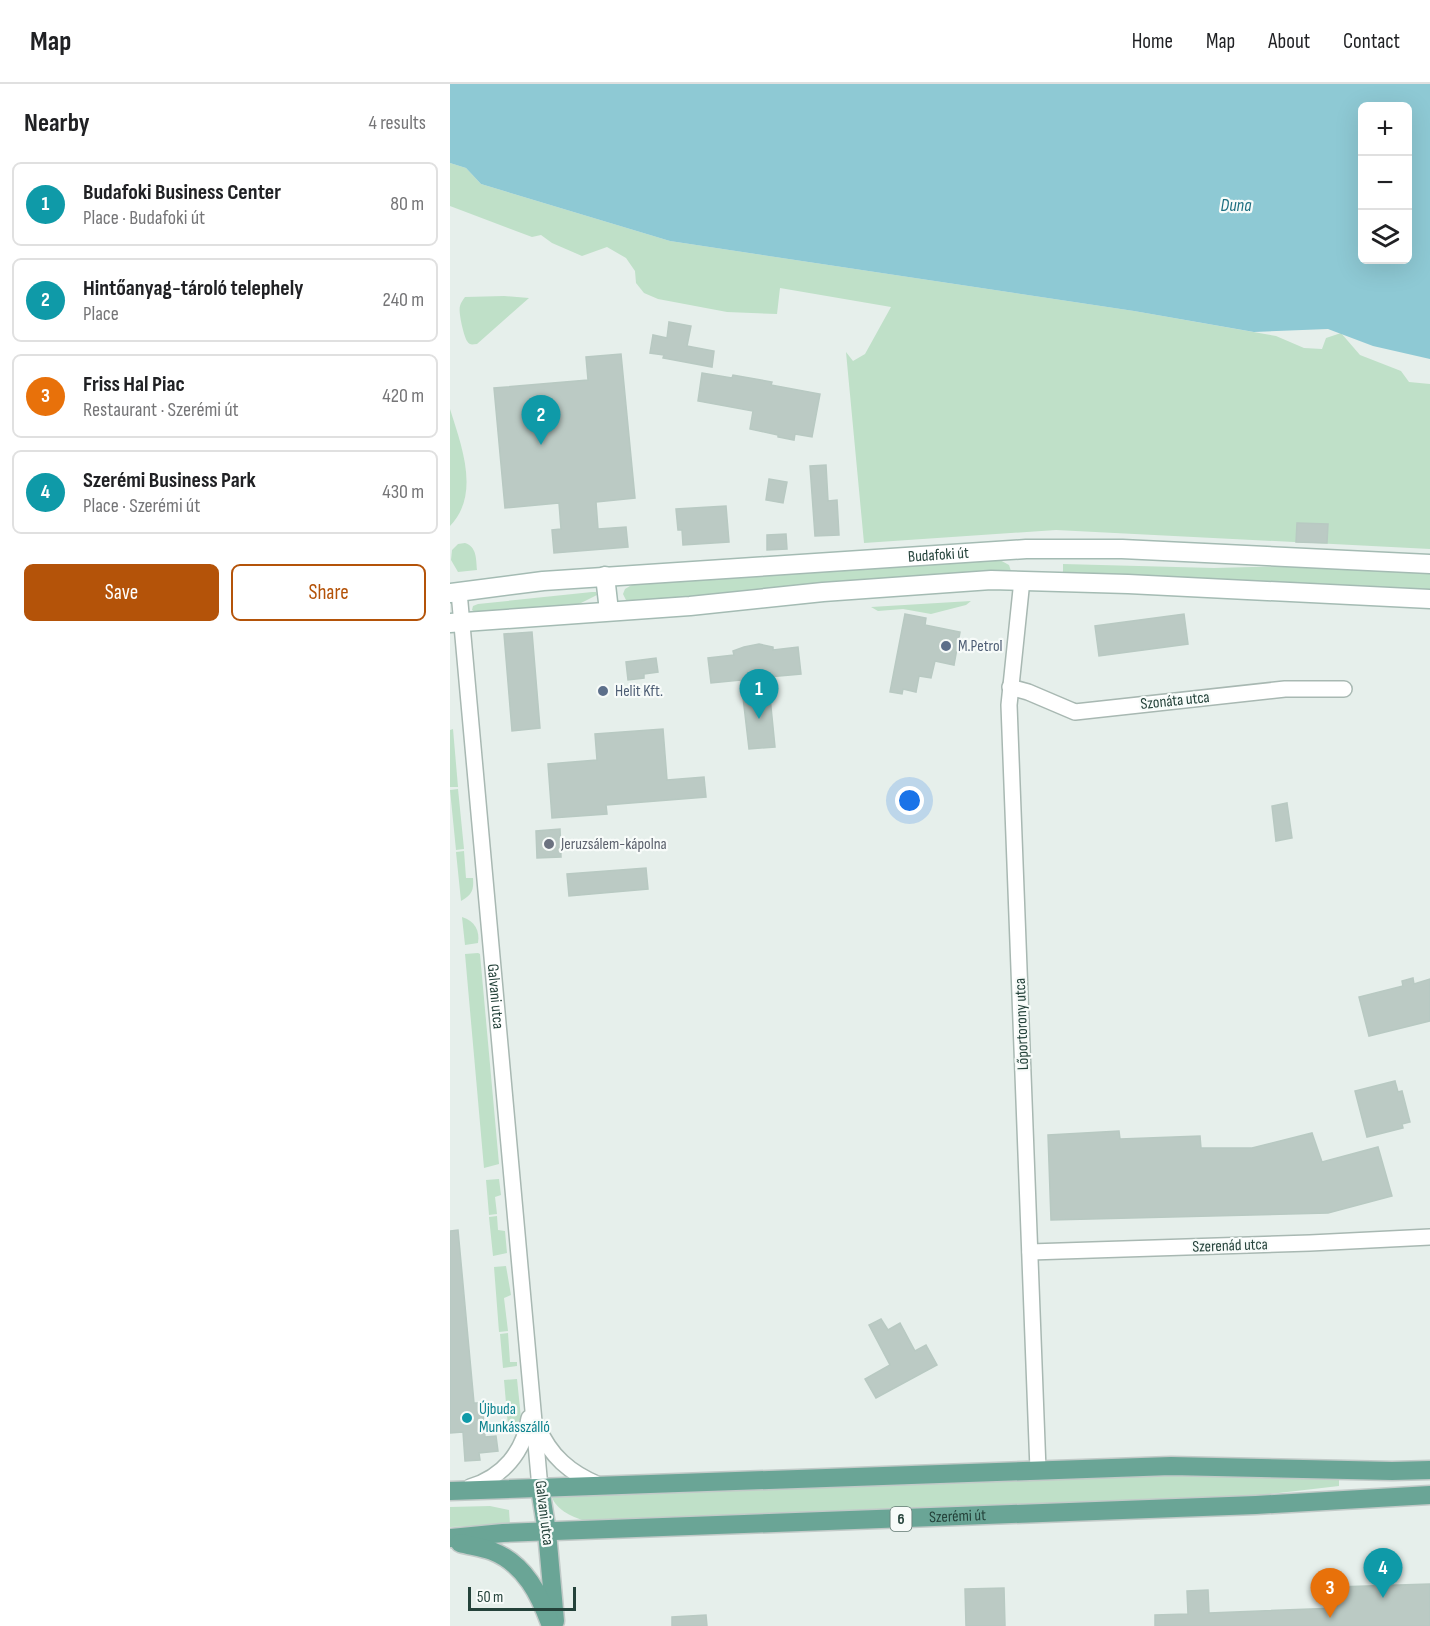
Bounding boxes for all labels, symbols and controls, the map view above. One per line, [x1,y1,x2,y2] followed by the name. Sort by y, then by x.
[30,25,71,58] text: Map
[1132,29,1173,54] text: Home
[1206,29,1235,54] text: Map
[1268,29,1310,54] text: About
[1343,29,1400,54] text: Contact
[1358,102,1412,264] map controls
[1358,102,1412,156] button: +
[24,108,90,139] text: Nearby
[369,111,426,135] text: 4 results
[1358,156,1412,210] button: −
[83,179,281,206] text: Budafoki Business Center
[42,192,49,216] text: 1
[390,192,424,216] text: 80 m
[1221,195,1252,216] water label: Duna
[83,206,205,230] text: Place · Budafoki út
[1358,210,1412,264] button: layers
[83,275,303,302] text: Hintőanyag-tároló telephely
[41,288,50,312] text: 2
[383,288,424,312] text: 240 m
[83,302,119,326] text: Place
[83,371,185,398] text: Friss Hal Piac
[41,384,50,408] text: 3
[382,384,424,408] text: 420 m
[522,396,560,445] pin: 2
[83,398,239,422] text: Restaurant · Szerémi út
[83,467,256,494] text: Szerémi Business Park
[41,480,50,504] text: 4
[382,480,424,504] text: 430 m
[83,494,200,518] text: Place · Szerémi út
[907,543,969,566] street label: Budafoki út
[24,564,219,621] button: Save
[231,564,426,621] button: Share
[958,637,1003,656] place label: M.Petrol
[939,639,953,653] marker: M.Petrol
[740,670,778,719] pin: 1
[615,682,663,701] place label: Helit Kft.
[596,684,610,698] marker: Helit Kft.
[1140,688,1210,714] street label: Szonáta utca
[895,786,924,815] your location
[560,835,667,854] place label: Jeruzsálem-kápolna
[542,837,556,851] marker: Jeruzsálem-kápolna
[483,963,508,1030] street label: Galvani utca
[1011,978,1033,1070] street label: Lőportorony utca
[1192,1235,1268,1257] street label: Szerenád utca
[479,1400,550,1437] place label: Újbuda Munkásszálló
[460,1411,474,1425] marker: Újbuda Munkásszálló
[531,1479,557,1547] street label: Galvani utca
[929,1506,986,1527] street label: Szerémi út
[890,1507,912,1531] road number: 6
[1364,1548,1402,1598] pin: 4
[1310,1568,1350,1618] pin: 3
[468,1584,576,1612] scale bar
[477,1588,503,1607] text: 50 m

